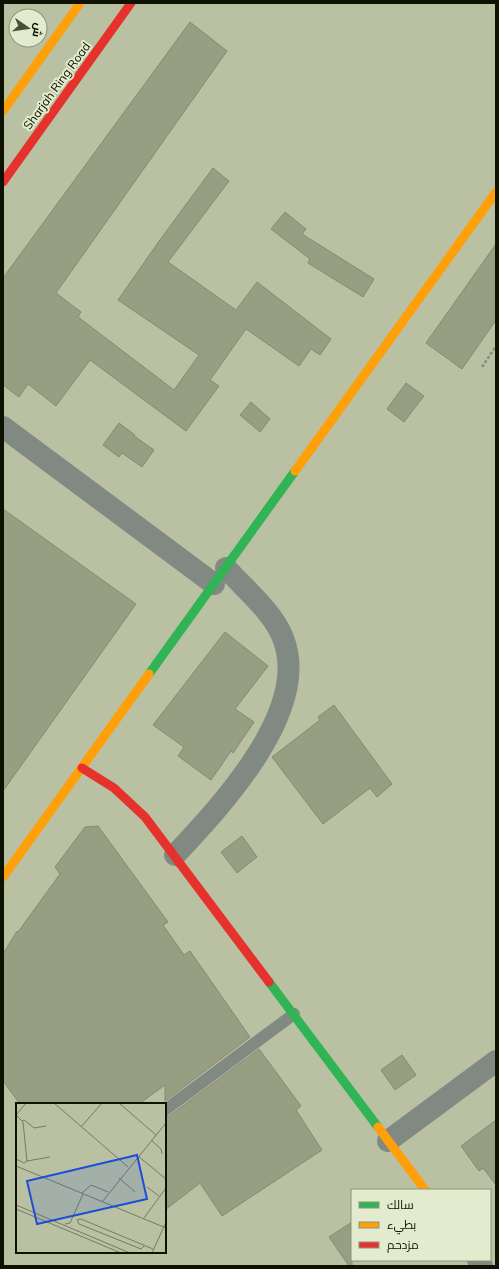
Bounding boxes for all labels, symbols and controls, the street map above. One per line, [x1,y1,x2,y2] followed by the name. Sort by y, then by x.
[8,8,48,48] north arrow
[29,22,46,39] text: ش
[20,39,93,132] street label: Sharjah Ring Road
[16,1103,166,1253] inset map
[351,1189,491,1261] legend
[387,1197,414,1212] text: سالك
[387,1217,416,1235] text: بطيء
[387,1237,419,1253] text: مزدحم

